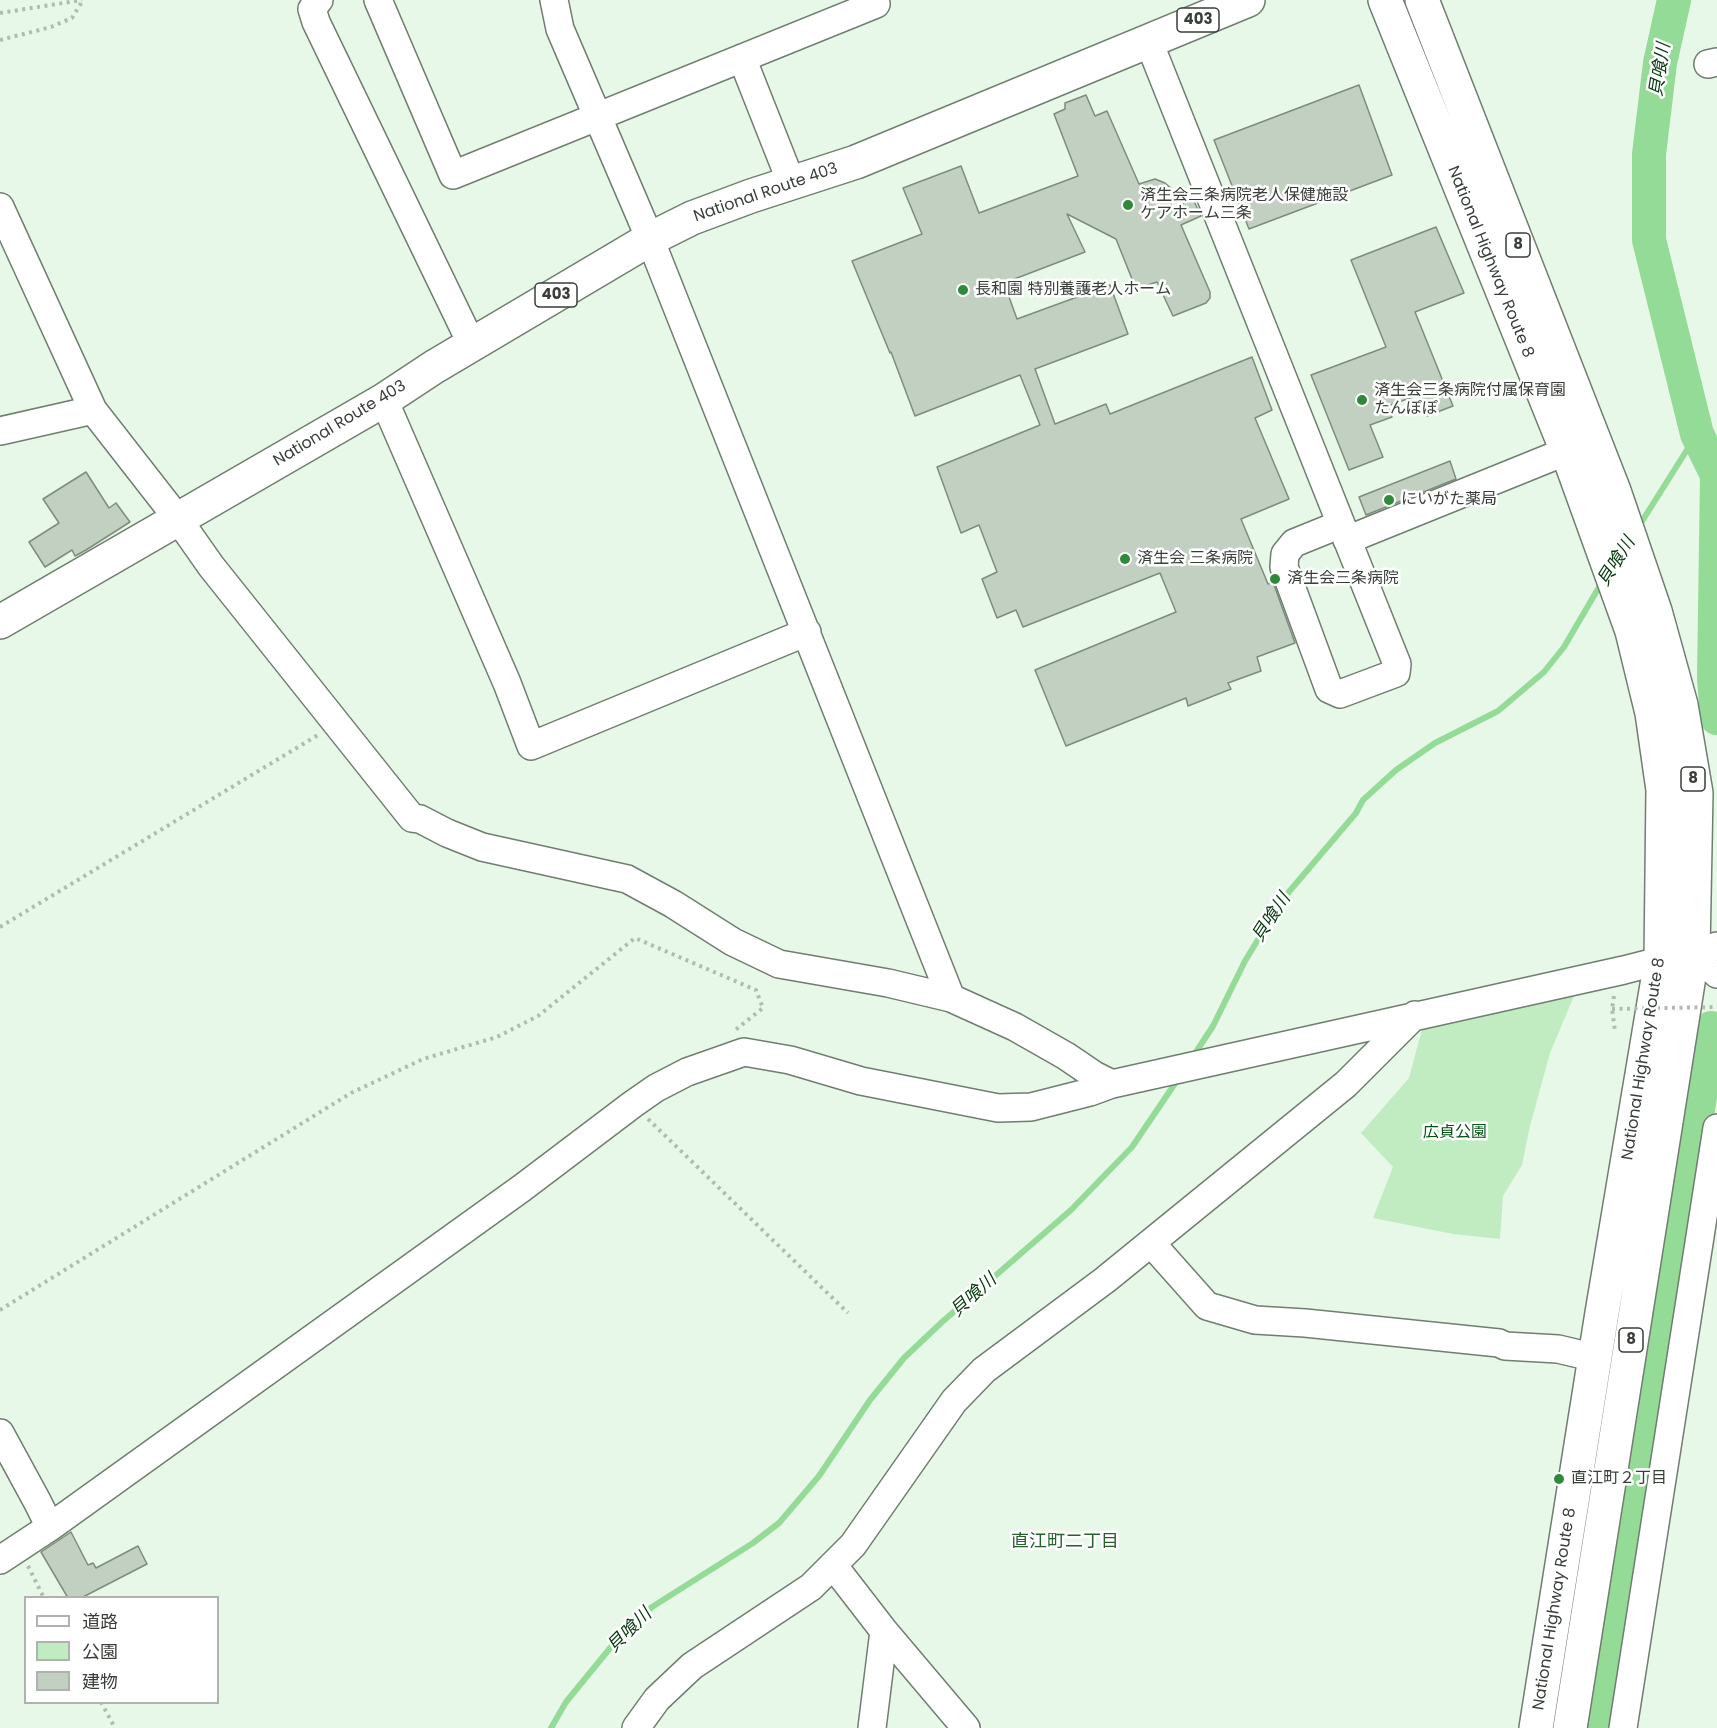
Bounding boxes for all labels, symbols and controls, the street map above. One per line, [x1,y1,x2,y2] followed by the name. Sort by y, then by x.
[1177,8,1219,32] road number: 403
[1646,42,1676,98] water label: 貝喰川
[691,159,841,227] street label: National Route 403
[1443,163,1537,361] street label: National Highway Route 8
[1140,186,1348,224] place label: 済生会三条病院老人保健施設 ケアホーム三条
[1121,198,1135,212] marker: 済生会三条病院老人保健施設 ケアホーム三条
[1506,233,1530,257] road number: 8
[975,280,1171,300] place label: 長和園 特別養護老人ホーム
[535,283,577,307] road number: 403
[956,283,970,297] marker: 長和園 特別養護老人ホーム
[270,377,410,471] street label: National Route 403
[1374,381,1566,419] place label: 済生会三条病院付属保育園 たんぽぽ
[1355,393,1369,407] marker: 済生会三条病院付属保育園 たんぽぽ
[1401,490,1497,510] place label: にいがた薬局
[1382,493,1396,507] marker: にいがた薬局
[1594,533,1640,591] water label: 貝喰川
[1137,549,1253,569] place label: 済生会 三条病院
[1118,552,1132,566] marker: 済生会 三条病院
[1287,569,1399,589] place label: 済生会三条病院
[1268,572,1282,586] marker: 済生会三条病院
[1681,767,1705,791] road number: 8
[1248,889,1296,947] water label: 貝喰川
[1618,956,1670,1162] street label: National Highway Route 8
[1423,1123,1487,1143] park label: 広貞公園
[947,1270,1001,1322] water label: 貝喰川
[1619,1328,1643,1352] road number: 8
[1571,1469,1667,1489] place label: 直江町２丁目
[1552,1472,1566,1486] marker: 直江町２丁目
[1529,1506,1581,1712] street label: National Highway Route 8
[1011,1531,1119,1553] district label: 直江町二丁目
[24,1596,219,1704] legend
[603,1604,657,1658] water label: 貝喰川
[82,1609,118,1634] text: 道路
[82,1639,118,1664] text: 公園
[82,1669,118,1694] text: 建物

